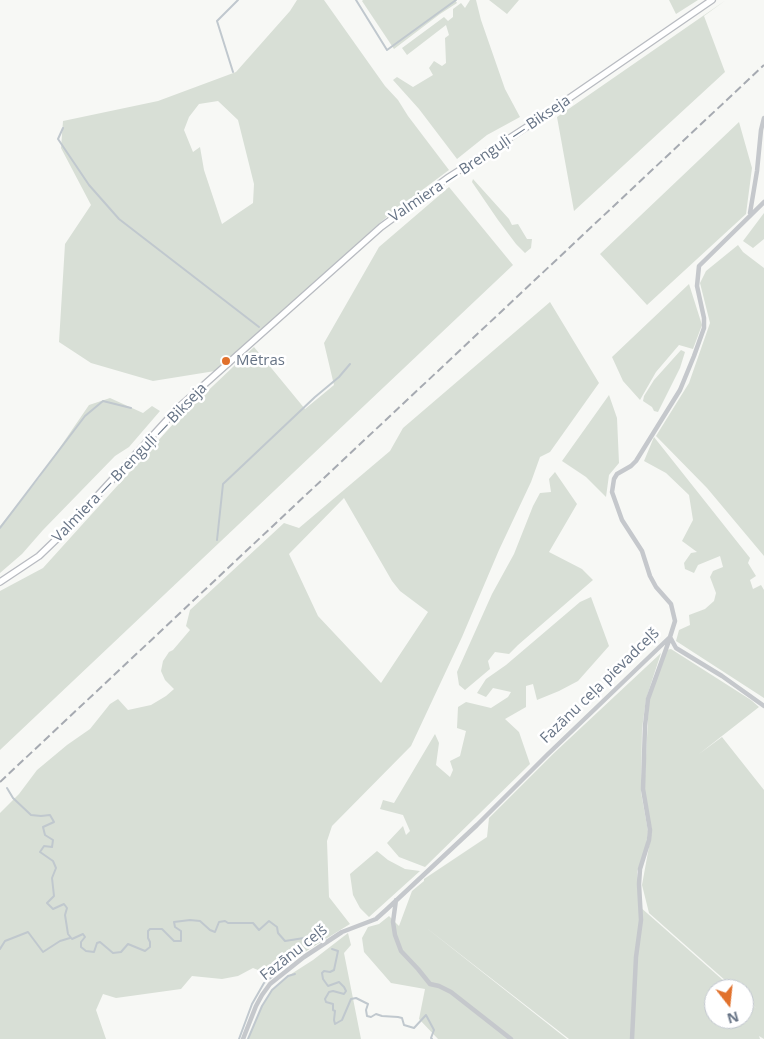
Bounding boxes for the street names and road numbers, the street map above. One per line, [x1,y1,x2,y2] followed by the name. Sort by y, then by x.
[386,92,574,226] street label: Valmiera — Brenguļi — Bikseja
[49,380,211,546] street label: Valmiera — Brenguļi — Bikseja
[537,625,663,747] street label: Fazānu ceļa pievadceļš
[257,921,331,985] street label: Fazānu ceļš

